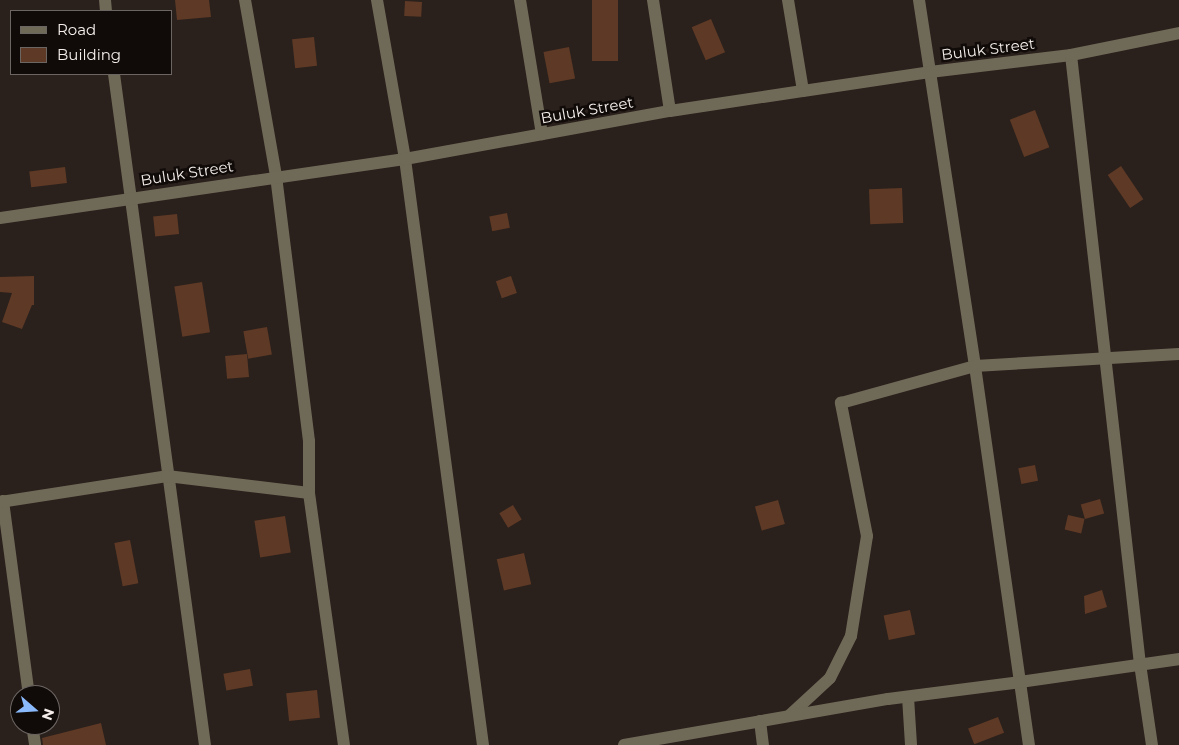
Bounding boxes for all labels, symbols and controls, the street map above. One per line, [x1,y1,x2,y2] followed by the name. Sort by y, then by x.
[10,10,172,75] legend
[57,20,96,39] text: Road
[940,34,1036,64] street label: Buluk Street
[57,45,121,64] text: Building
[539,93,635,127] street label: Buluk Street
[139,157,235,189] street label: Buluk Street
[10,685,60,735] north arrow
[38,706,59,723] text: N

